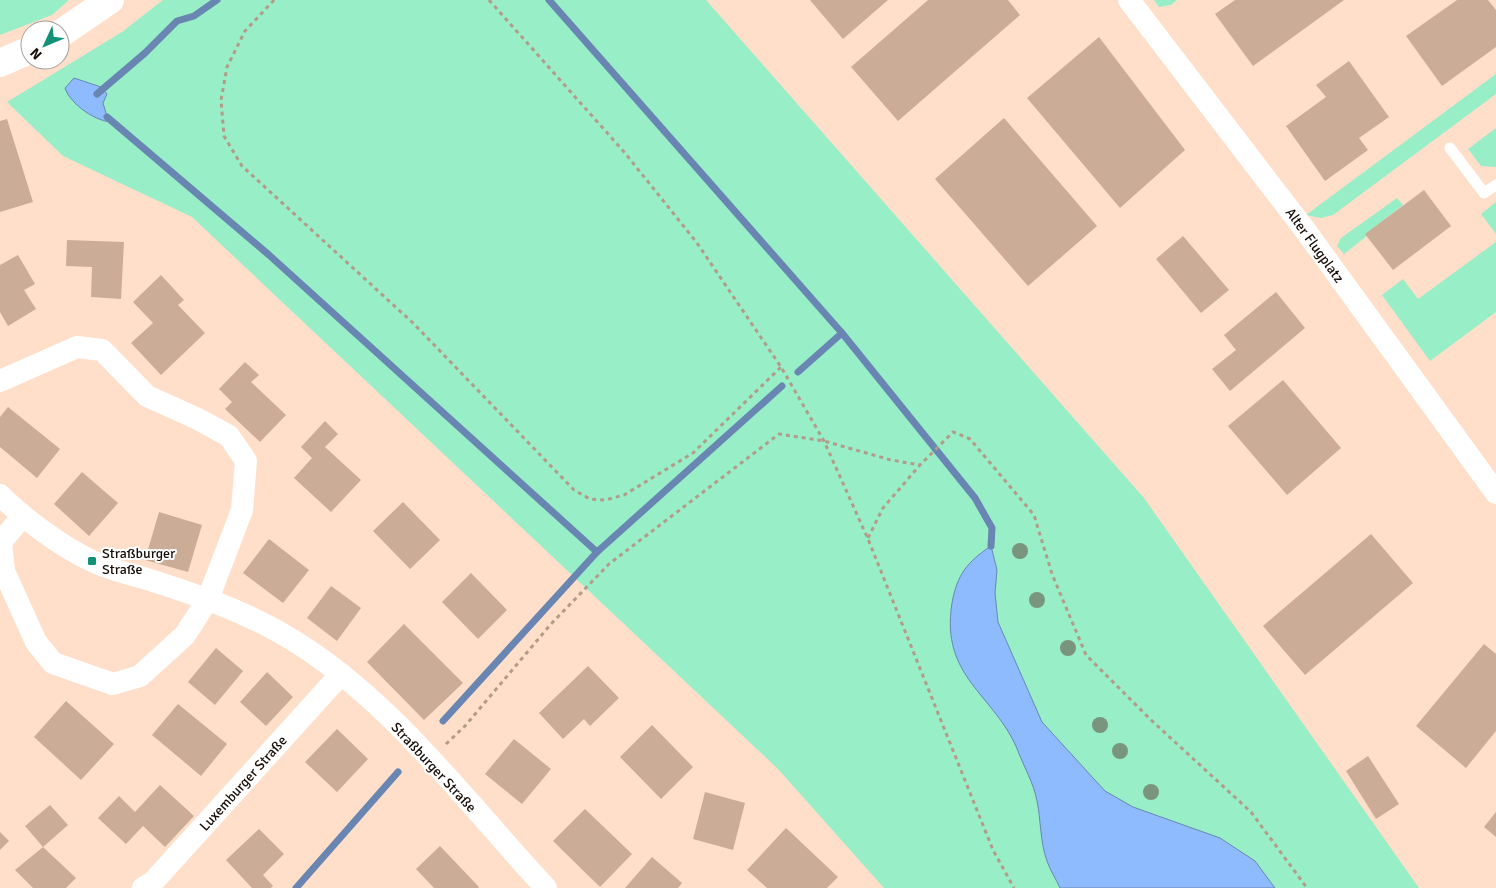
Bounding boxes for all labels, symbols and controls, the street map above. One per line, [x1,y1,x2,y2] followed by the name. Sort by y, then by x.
[20,20,70,70] north arrow
[27,44,46,63] text: N
[1282,205,1347,286] street label: Alter Flugplatz
[102,545,176,578] place label: Straßburger Straße
[86,555,98,567] marker: Straßburger Straße
[388,719,480,816] street label: Straßburger Straße
[196,732,291,834] street label: Luxemburger Straße

